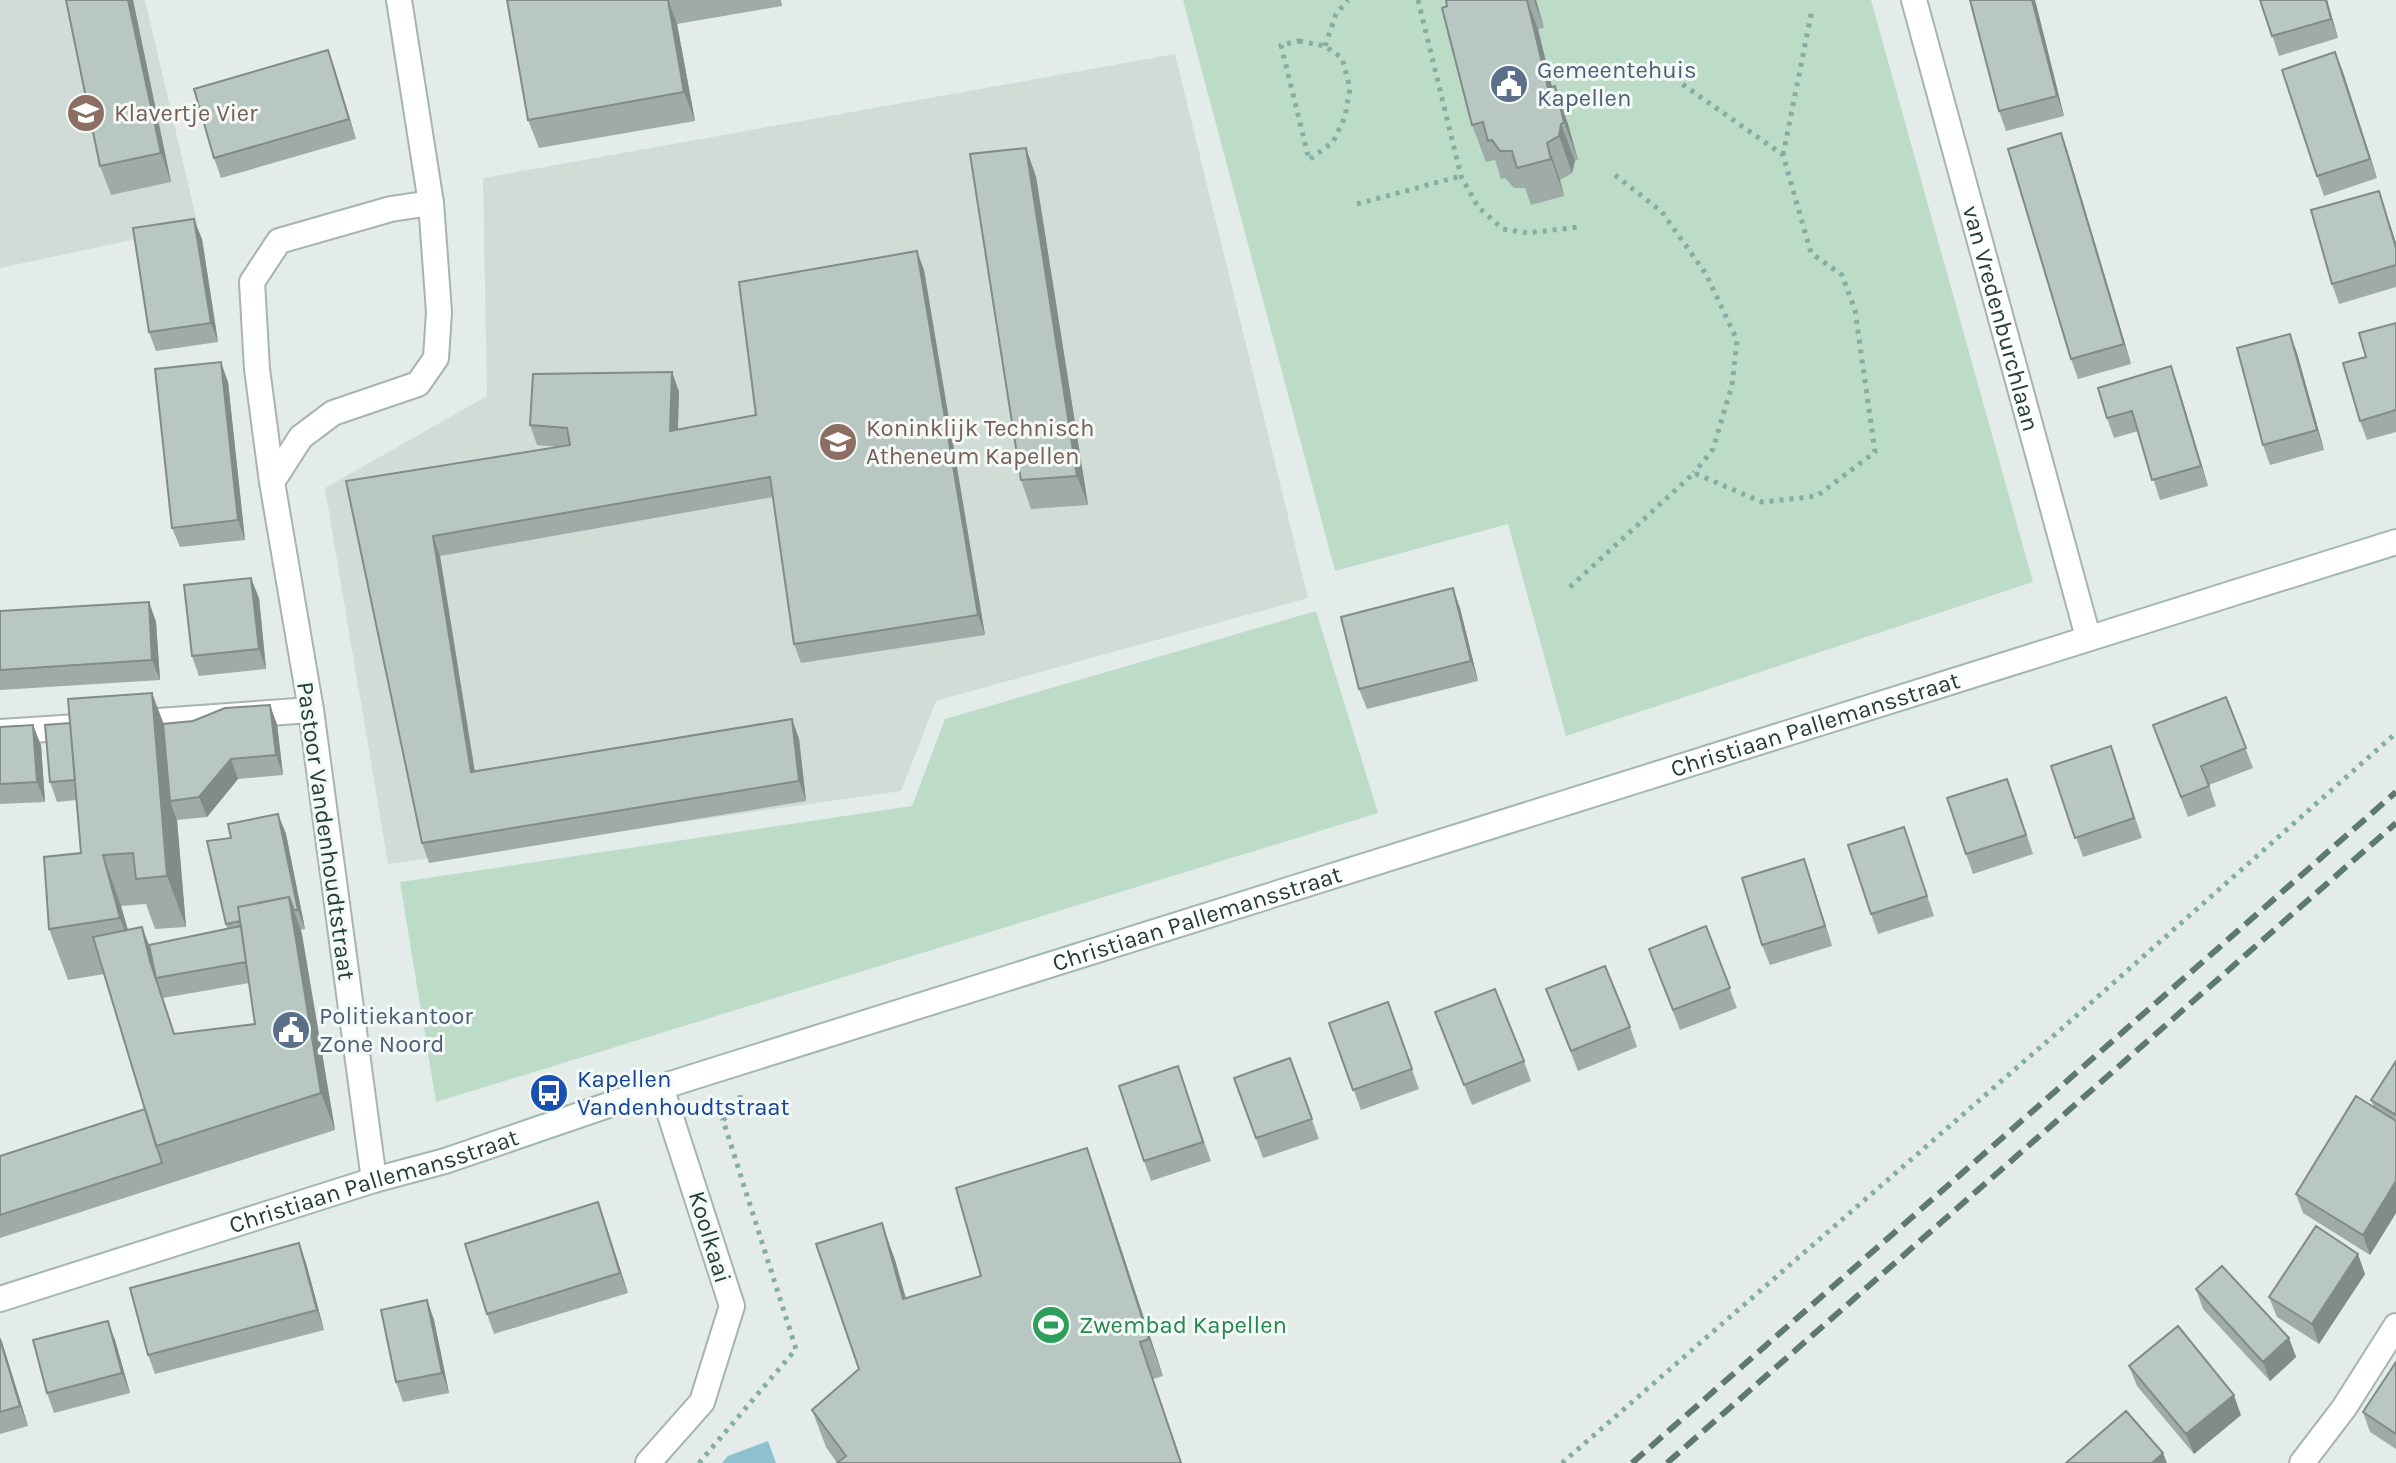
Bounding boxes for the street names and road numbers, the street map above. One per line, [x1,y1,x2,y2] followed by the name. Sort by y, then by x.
[1957,202,2045,434] street label: van Vredenburchlaan
[1667,666,1963,783] street label: Christiaan Pallemansstraat
[291,680,361,982] street label: Pastoor Vandenhoudtstraat
[1049,860,1345,977] street label: Christiaan Pallemansstraat
[226,1123,522,1239] street label: Christiaan Pallemansstraat
[683,1188,737,1286] street label: Koolkaai

